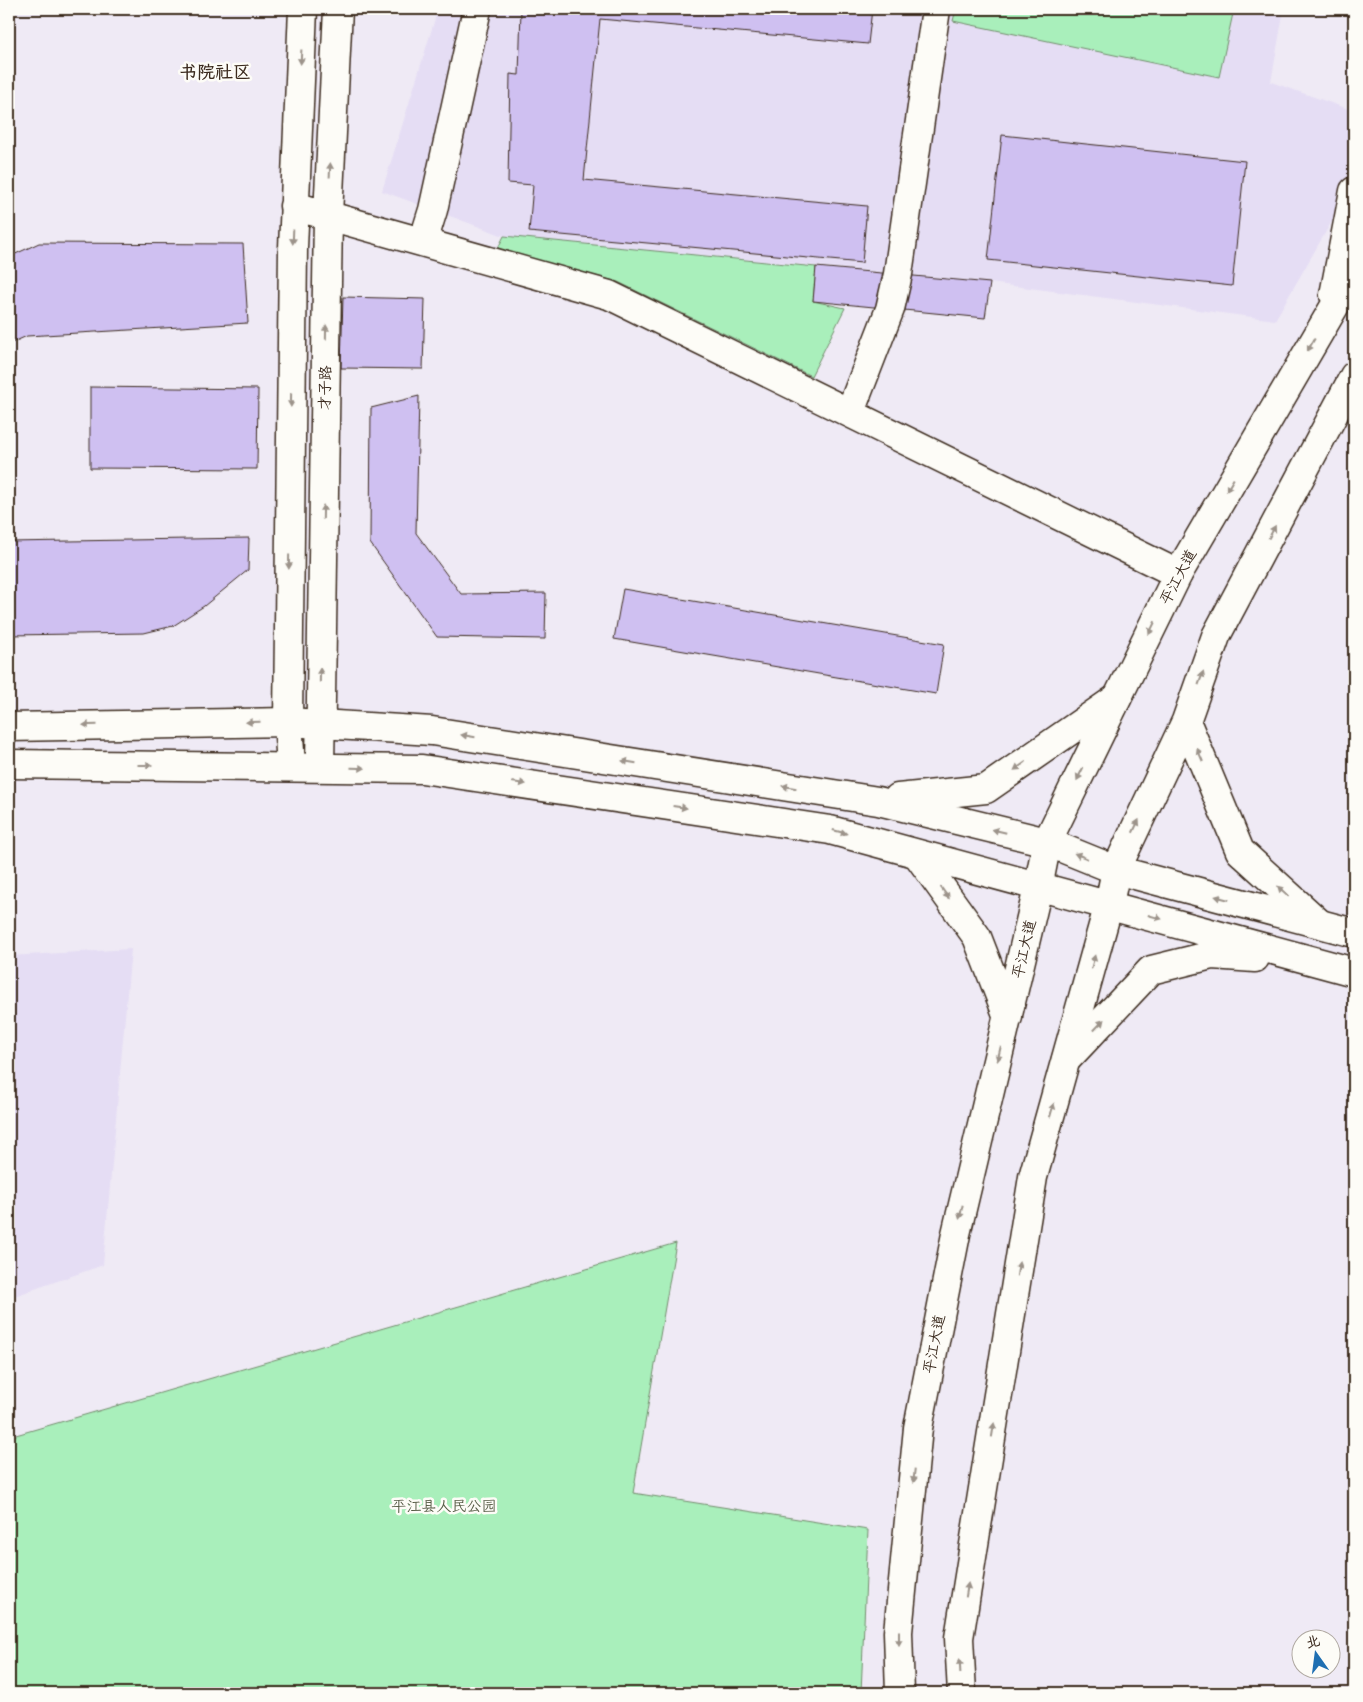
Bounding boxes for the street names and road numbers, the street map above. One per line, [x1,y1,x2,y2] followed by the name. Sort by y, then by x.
[312,365,338,411] street label: 才子路
[1152,544,1204,610] street label: 平江大道
[1005,917,1043,981] street label: 平江大道
[916,1312,952,1376] street label: 平江大道

